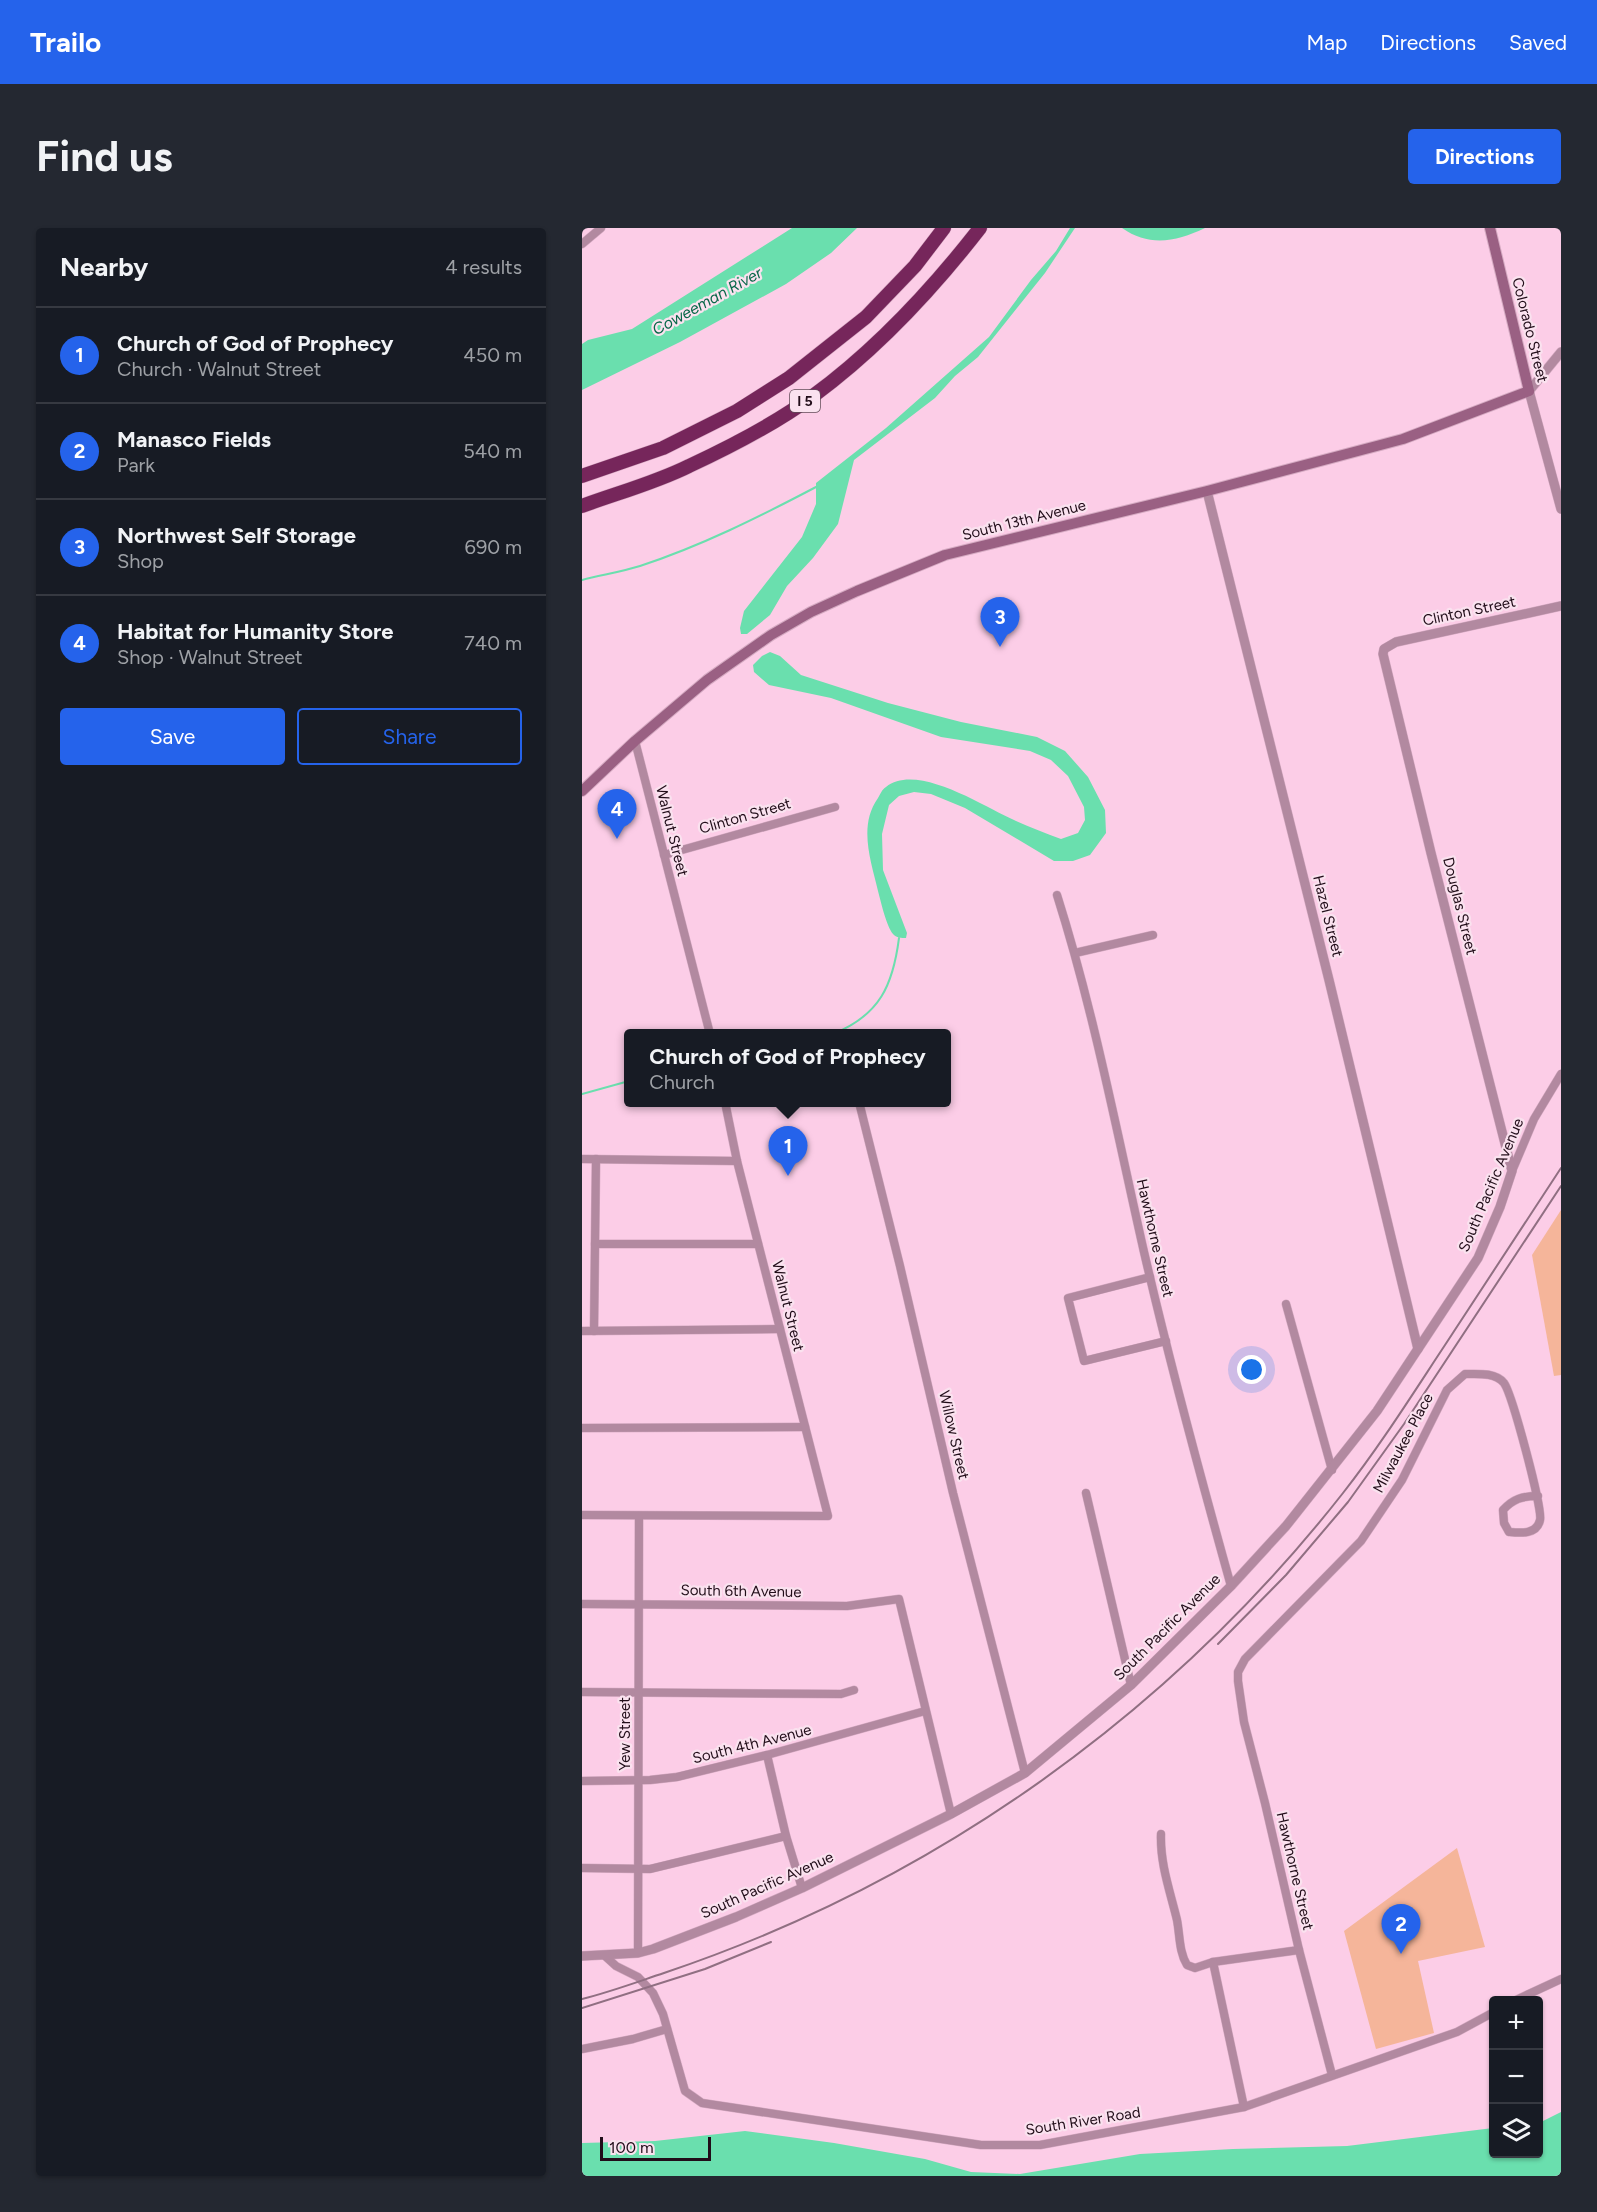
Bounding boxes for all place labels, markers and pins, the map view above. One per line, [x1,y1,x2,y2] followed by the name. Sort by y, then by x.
[980,598,1020,647] pin: 3
[597,790,636,839] pin: 4
[768,1126,808,1176] pin: 1
[1382,1904,1420,1954] pin: 2

